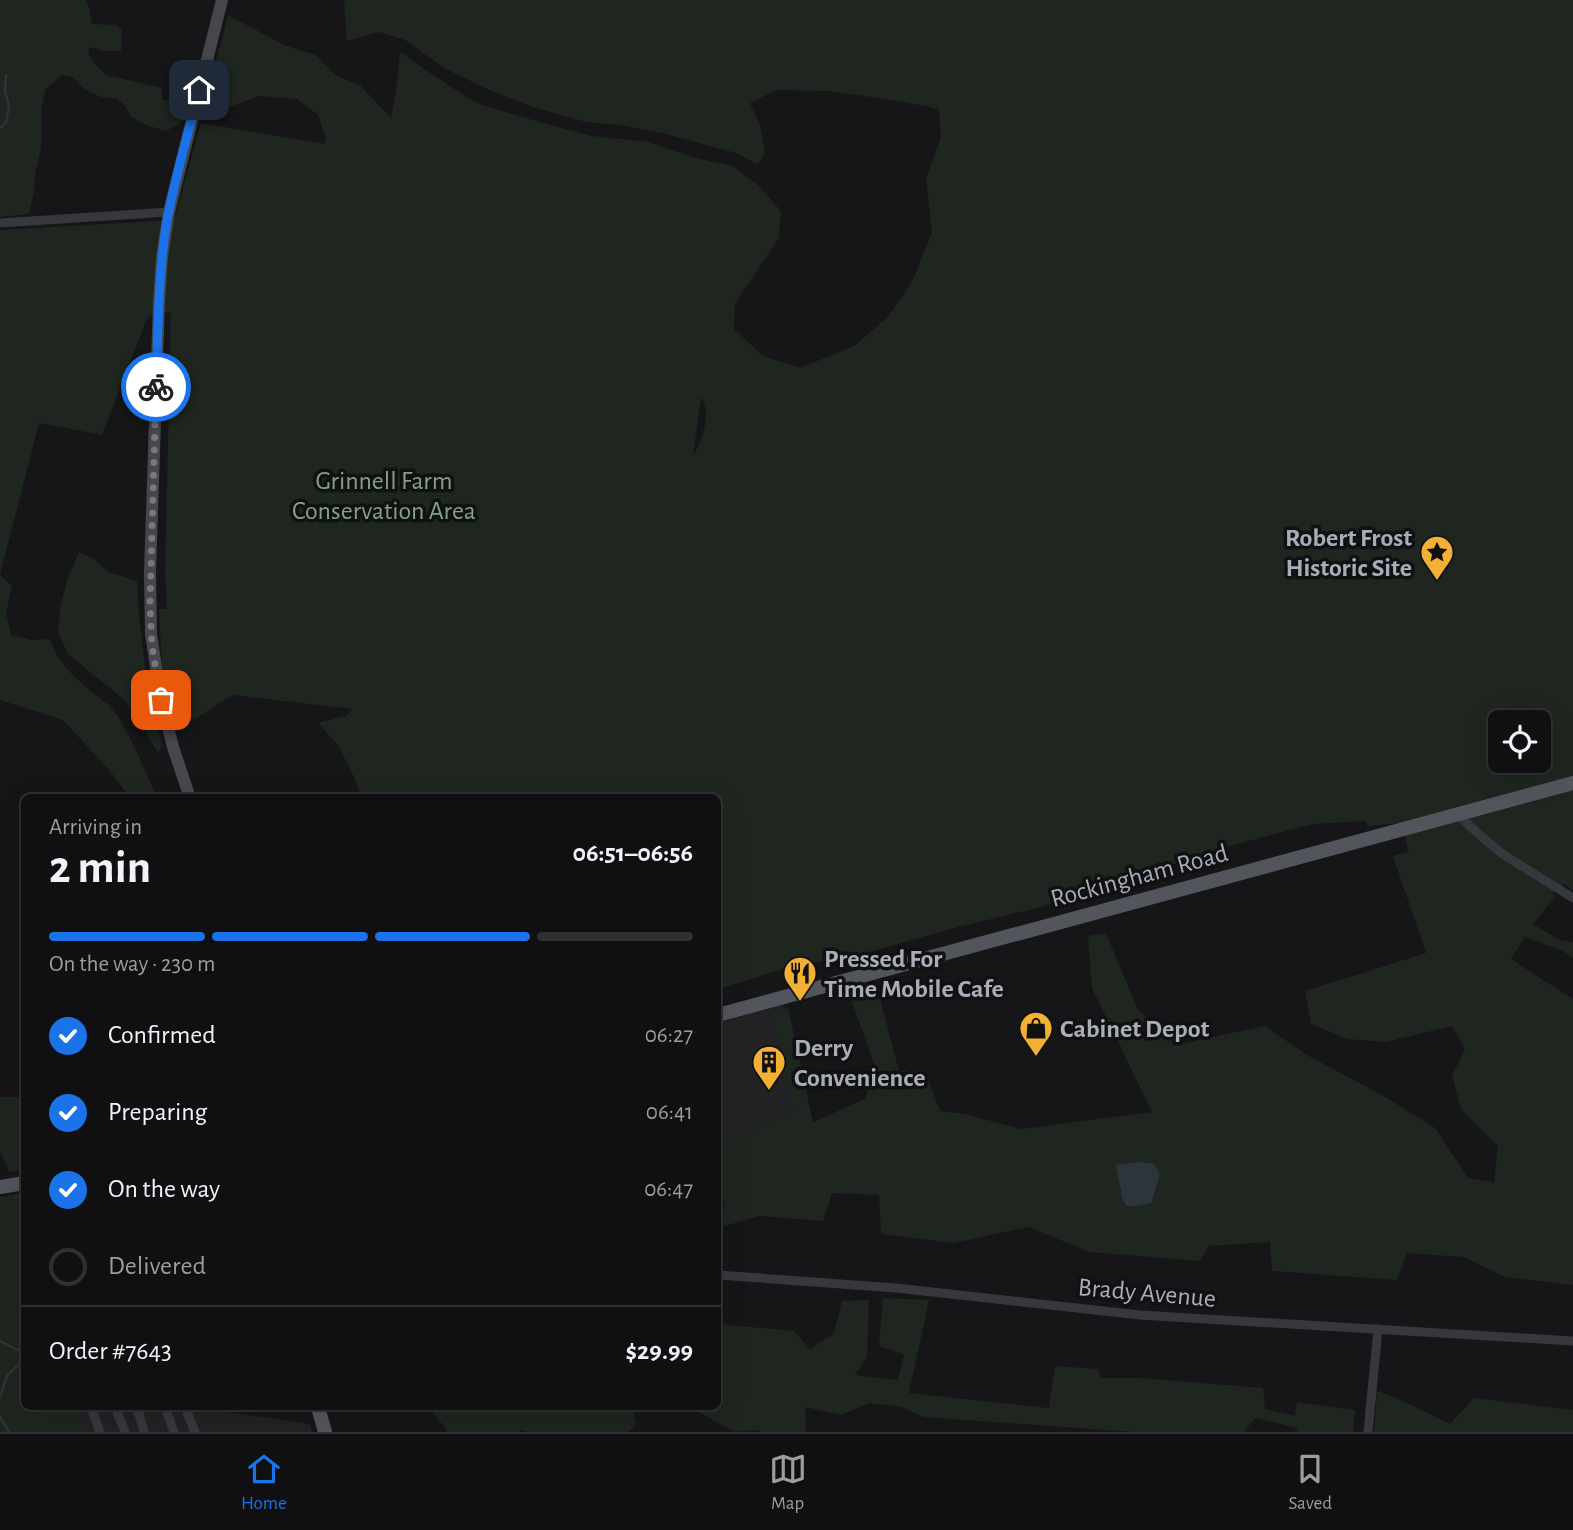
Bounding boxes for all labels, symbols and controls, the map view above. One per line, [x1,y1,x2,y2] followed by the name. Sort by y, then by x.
[169,60,229,120] pin
[180,71,218,109] icon: home
[121,352,191,422] courier
[137,368,175,406] icon: bike
[292,468,476,524] park label: Grinnell Farm Conservation Area
[1285,525,1412,581] place label: Robert Frost Historic Site
[1418,533,1456,582] place icon: Robert Frost Historic Site
[131,670,191,730] pin
[142,681,180,719] icon: bag
[1488,710,1551,773] map controls
[1488,710,1551,773] button: locate
[49,816,142,839] text: Arriving in
[573,840,693,866] text: 06:51–06:56
[1048,840,1231,912] street label: Rockingham Road
[49,845,151,891] text: 2 min
[824,946,1004,1002] place label: Pressed For Time Mobile Cafe
[49,953,215,976] text: On the way · 230 m
[781,954,819,1003] restaurant icon: Pressed For Time Mobile Cafe
[1017,1009,1055,1058] shop icon: Cabinet Depot
[1060,1016,1210,1042] place label: Cabinet Depot
[49,1017,87,1055] icon: check
[108,1022,216,1048] text: Confirmed
[645,1024,693,1047] text: 06:27
[794,1035,925,1091] place label: Derry Convenience
[750,1043,788,1092] building icon: Derry Convenience
[49,1094,87,1132] icon: check
[108,1099,207,1125] text: Preparing
[646,1101,693,1124] text: 06:41
[49,1171,87,1209] icon: check
[108,1176,220,1202] text: On the way
[644,1178,693,1201] text: 06:47
[108,1253,206,1279] text: Delivered
[1077,1274,1217,1312] street label: Brady Avenue
[49,1338,172,1364] text: Order #7643
[625,1338,693,1364] text: $29.99
[241,1450,287,1515] tab: Home
[769,1450,807,1515] tab: Map
[1289,1450,1332,1515] tab: Saved

